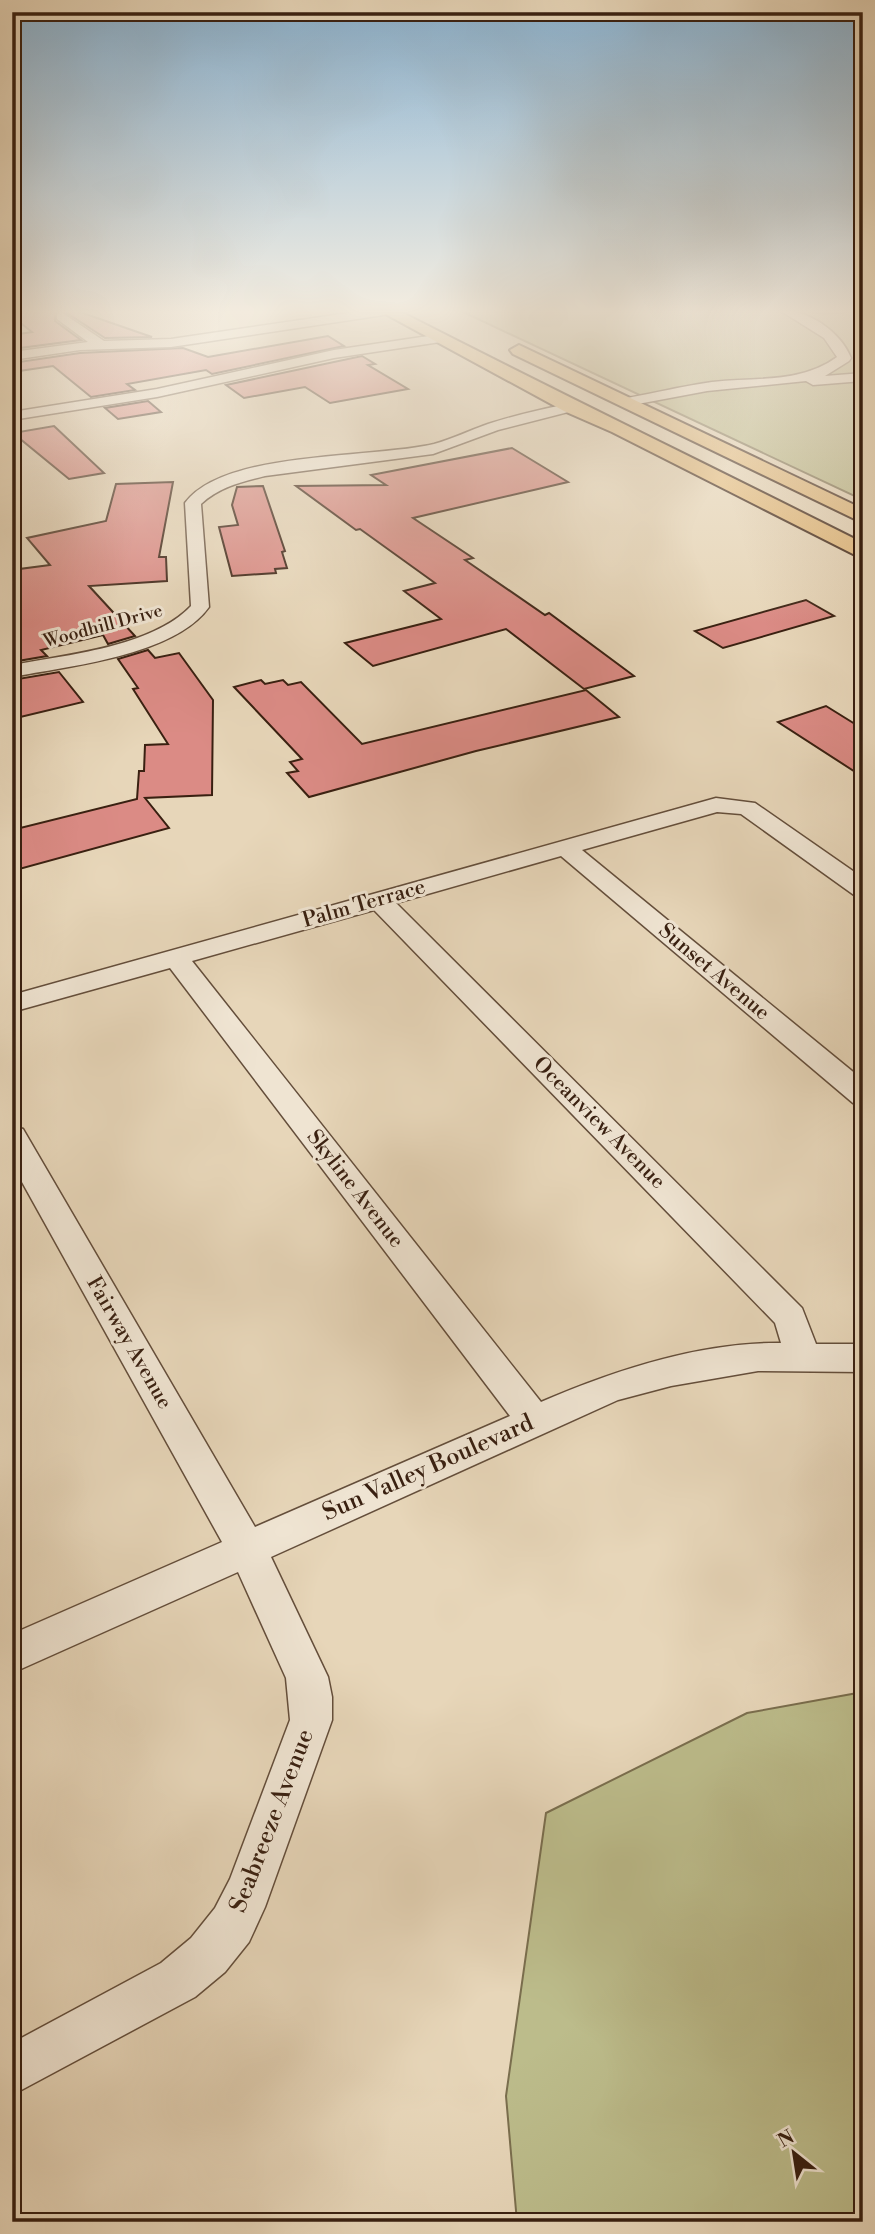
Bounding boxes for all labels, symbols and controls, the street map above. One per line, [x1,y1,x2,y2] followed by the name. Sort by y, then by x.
[40,599,165,653] street label: Woodhill Drive
[300,874,428,934] street label: Palm Terrace
[653,918,775,1026] street label: Sunset Avenue
[527,1051,671,1195] street label: Oceanview Avenue
[301,1125,409,1253] street label: Skyline Avenue
[81,1272,177,1414] street label: Fairway Avenue
[318,1408,538,1528] street label: Sun Valley Boulevard
[223,1725,321,1917] street label: Seabreeze Avenue
[760,2118,830,2188] north arrow
[773,2125,799,2153] text: N

